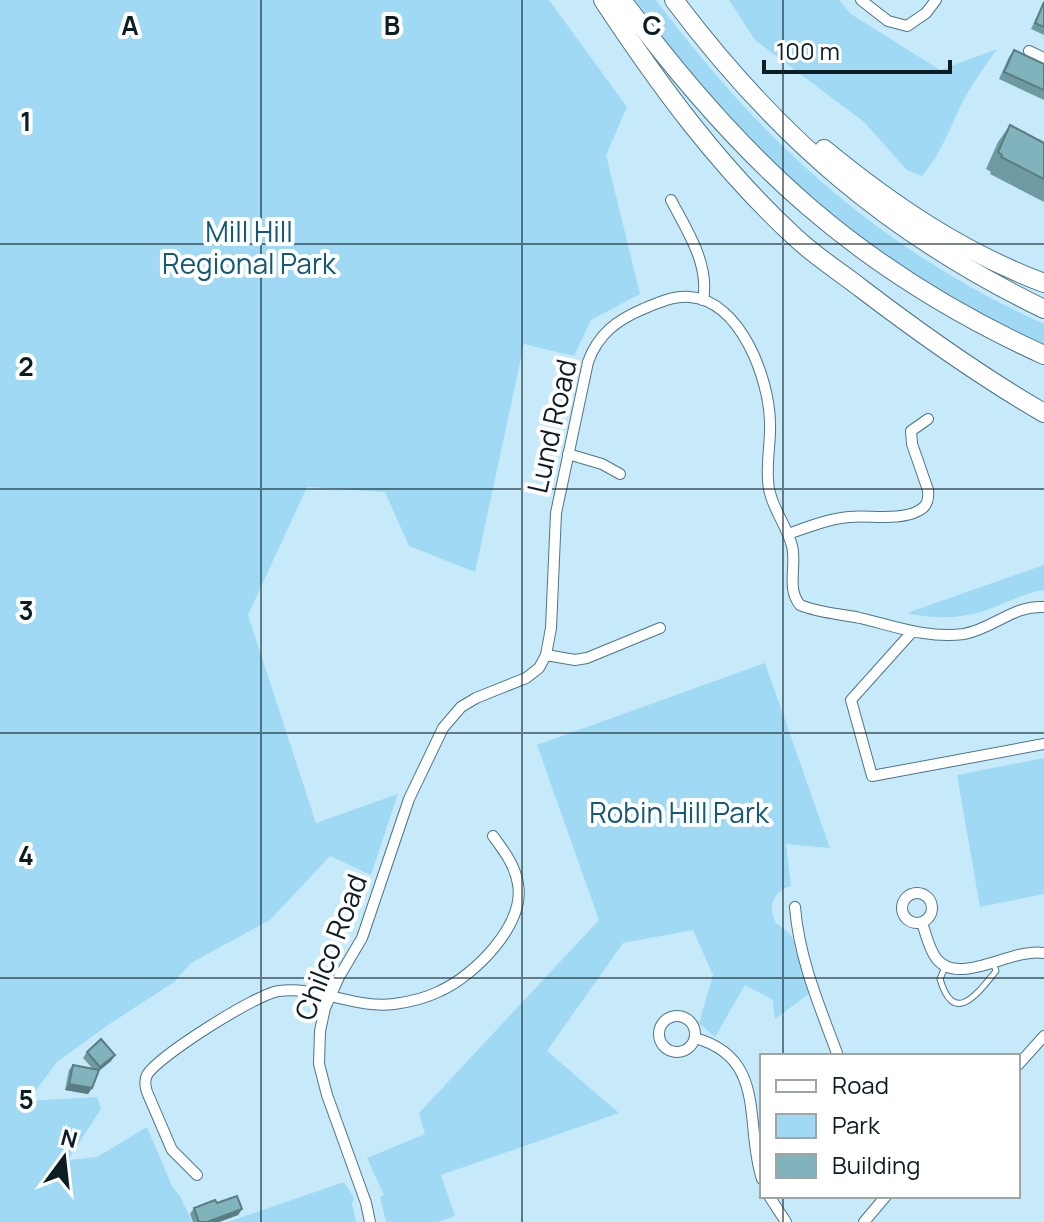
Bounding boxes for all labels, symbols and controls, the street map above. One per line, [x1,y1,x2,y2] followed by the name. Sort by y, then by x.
[121,7,139,43] text: A
[384,7,400,43] text: B
[642,7,662,43] text: C
[764,24,950,74] scale bar
[776,34,840,67] text: 100 m
[20,103,32,139] text: 1
[162,212,337,282] park label: Mill Hill Regional Park
[18,348,34,384] text: 2
[517,355,585,497] street label: Lund Road
[18,592,34,628] text: 3
[589,793,770,831] park label: Robin Hill Park
[18,837,34,873] text: 4
[285,869,375,1025] street label: Chilco Road
[760,1054,1020,1198] legend
[832,1068,889,1101] text: Road
[18,1081,34,1117] text: 5
[832,1108,881,1141] text: Park
[24,1118,104,1198] north arrow
[58,1122,81,1155] text: N
[832,1148,920,1181] text: Building

